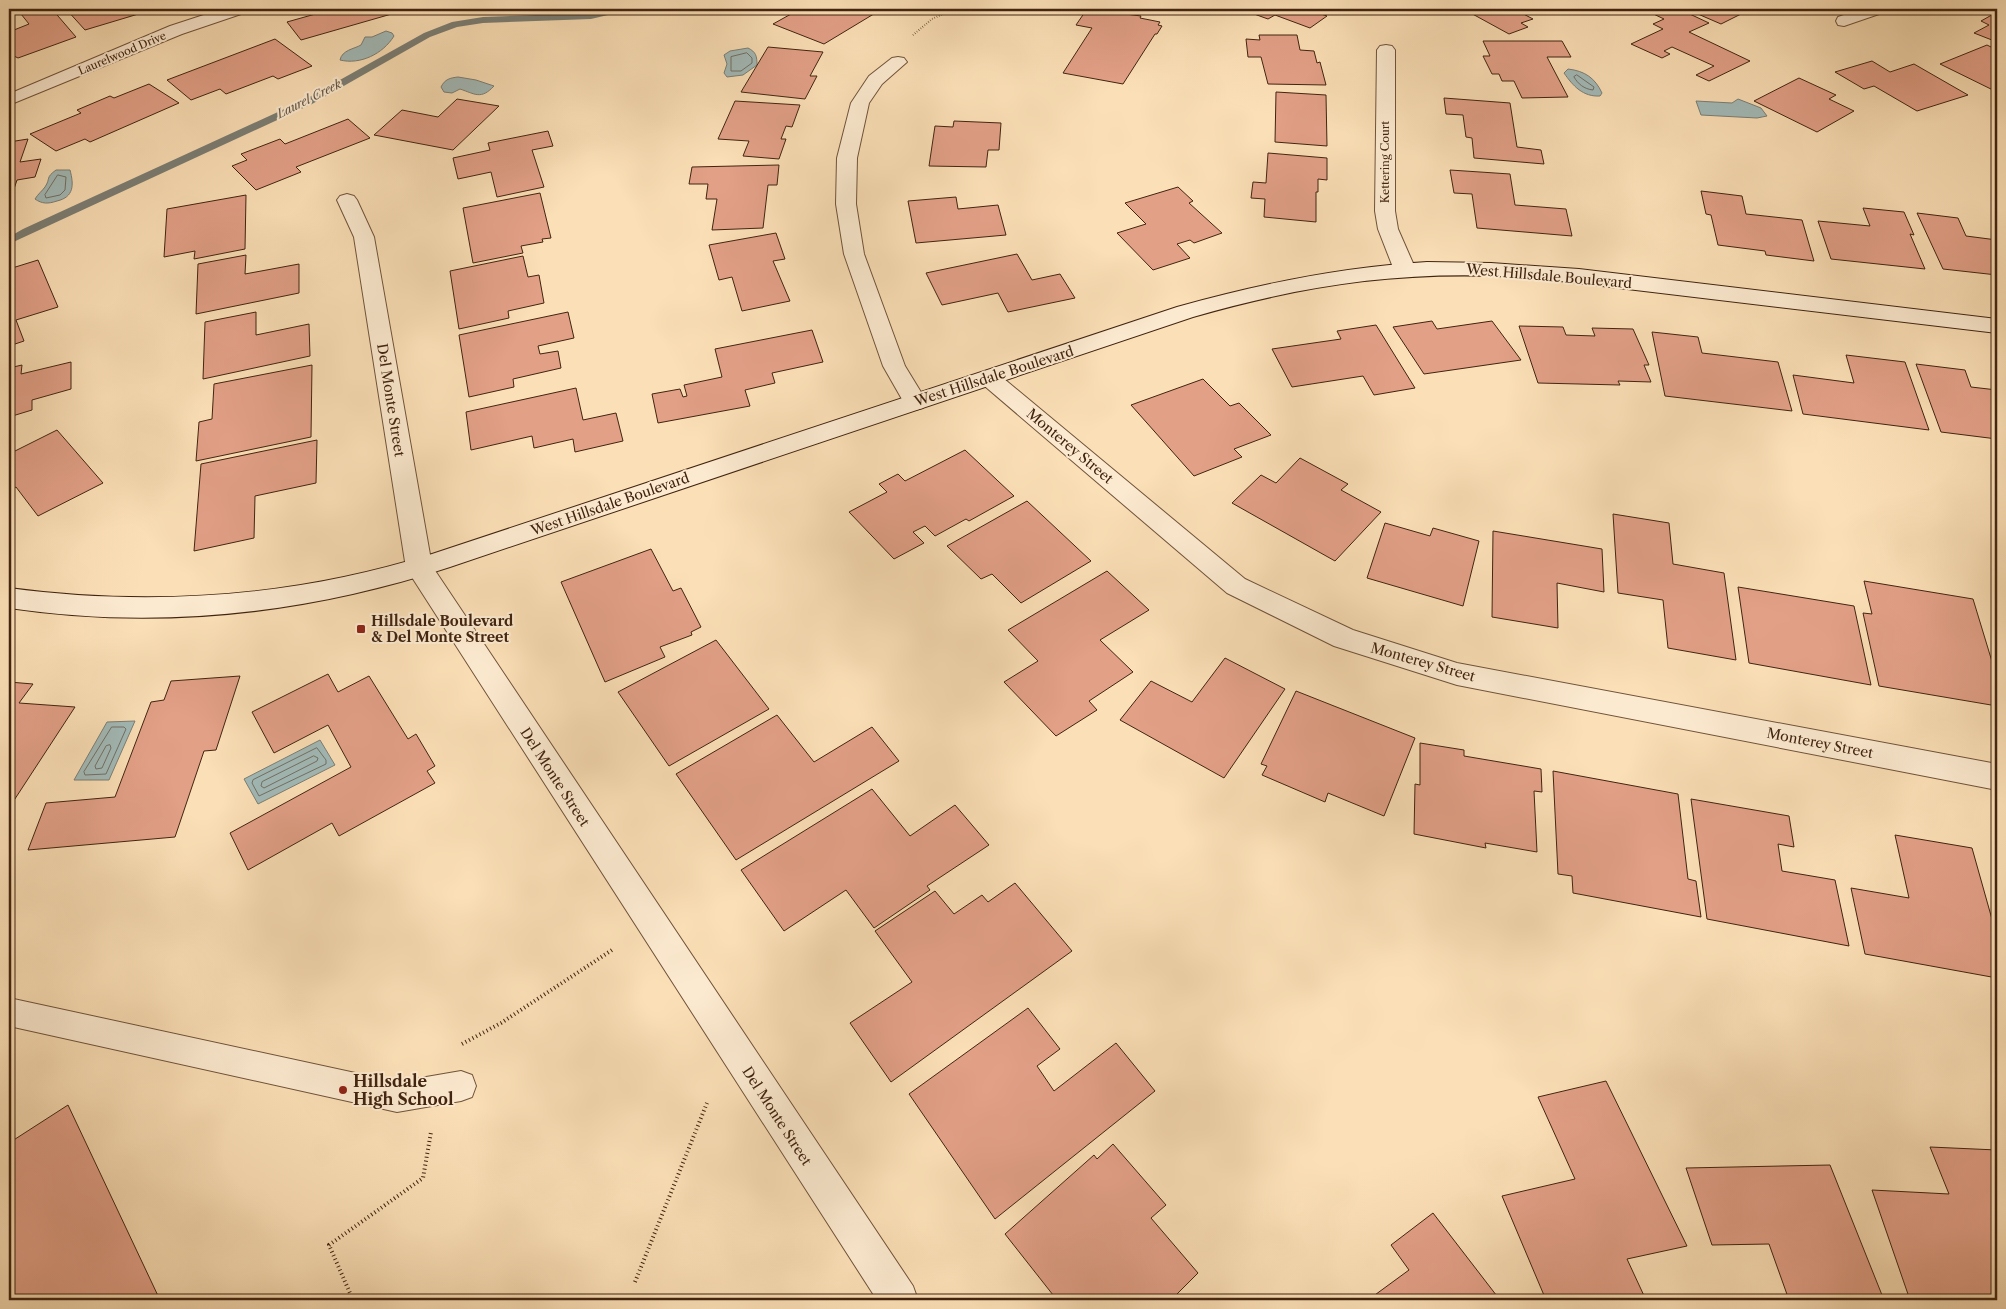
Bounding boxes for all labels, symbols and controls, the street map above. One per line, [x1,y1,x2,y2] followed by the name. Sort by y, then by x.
[76,28,168,78] street label: Laurelwood Drive
[273,76,344,122] water label: Laurel Creek
[1378,121,1392,203] street label: Kettering Court
[1464,260,1633,292] street label: West Hillsdale Boulevard
[373,342,409,458] street label: Del Monte Street
[911,342,1076,411] street label: West Hillsdale Boulevard
[1023,404,1117,488] street label: Monterey Street
[527,468,692,540] street label: West Hillsdale Boulevard
[371,612,514,646] place label: Hillsdale Boulevard & Del Monte Street
[355,623,367,635] marker: Hillsdale Boulevard & Del Monte Street
[1369,638,1477,686] street label: Monterey Street
[516,724,594,830] street label: Del Monte Street
[1765,724,1875,762] street label: Monterey Street
[738,1063,816,1169] street label: Del Monte Street
[353,1071,454,1109] place label: Hillsdale High School
[337,1084,349,1096] marker: Hillsdale High School

